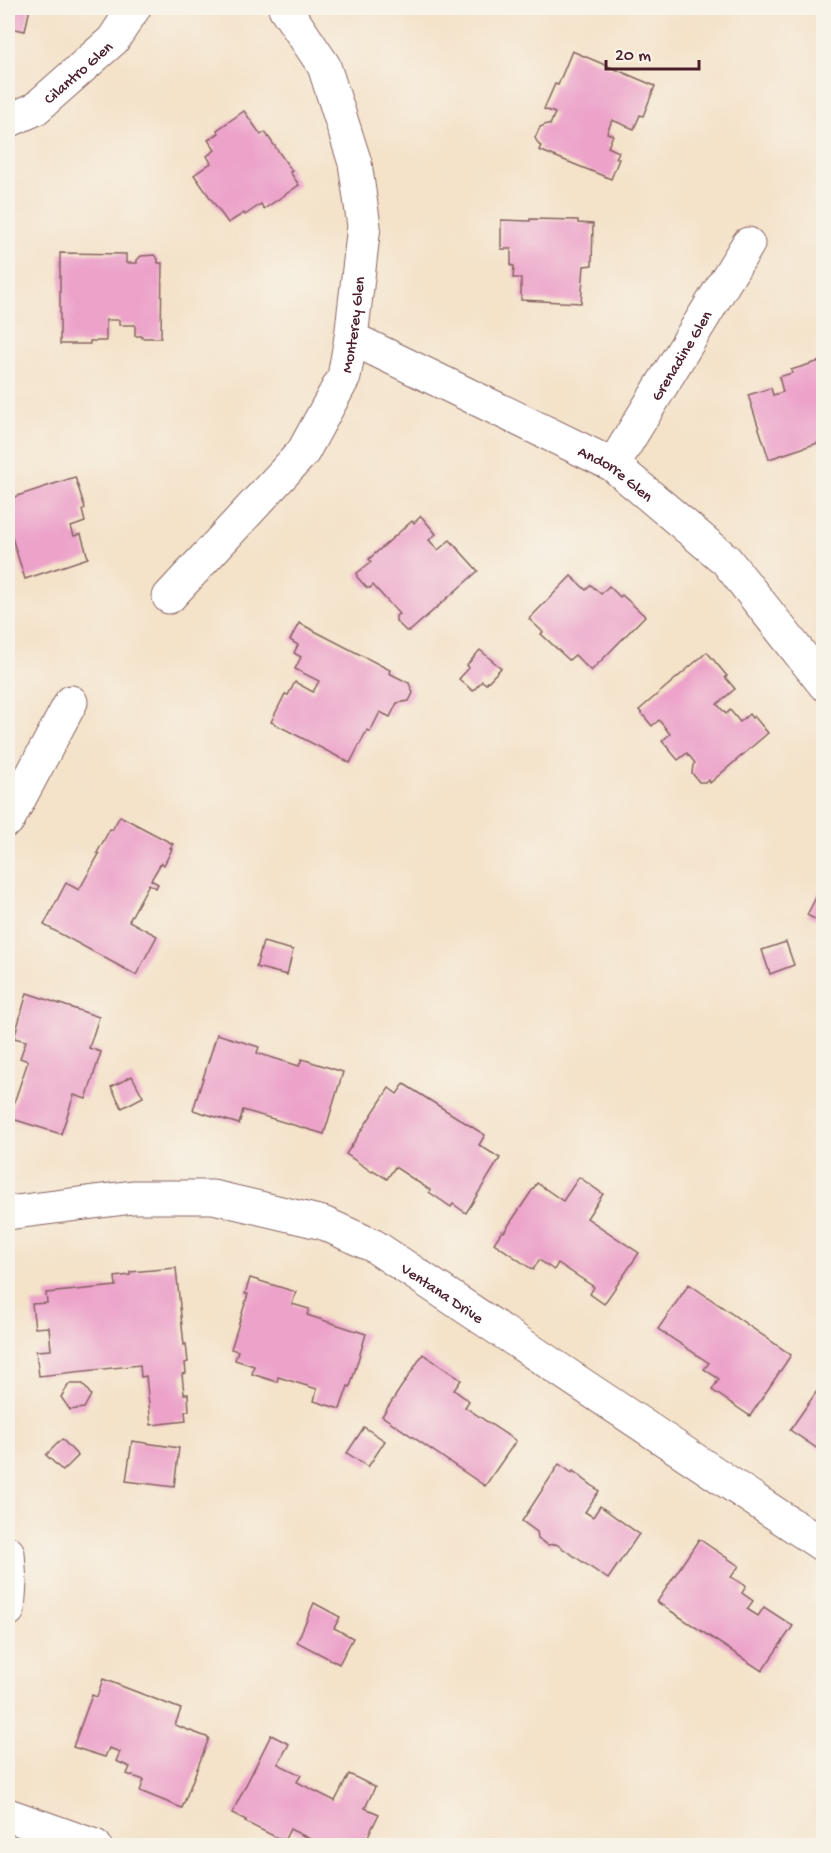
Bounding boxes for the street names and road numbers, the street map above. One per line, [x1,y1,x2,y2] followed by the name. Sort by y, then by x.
[41,38,118,110] street label: Cilantro Glen
[339,275,371,375] street label: Monterey Glen
[648,308,718,405] street label: Grenadine Glen
[574,443,656,508] street label: Andorre Glen
[395,1260,487,1330] street label: Ventana Drive

